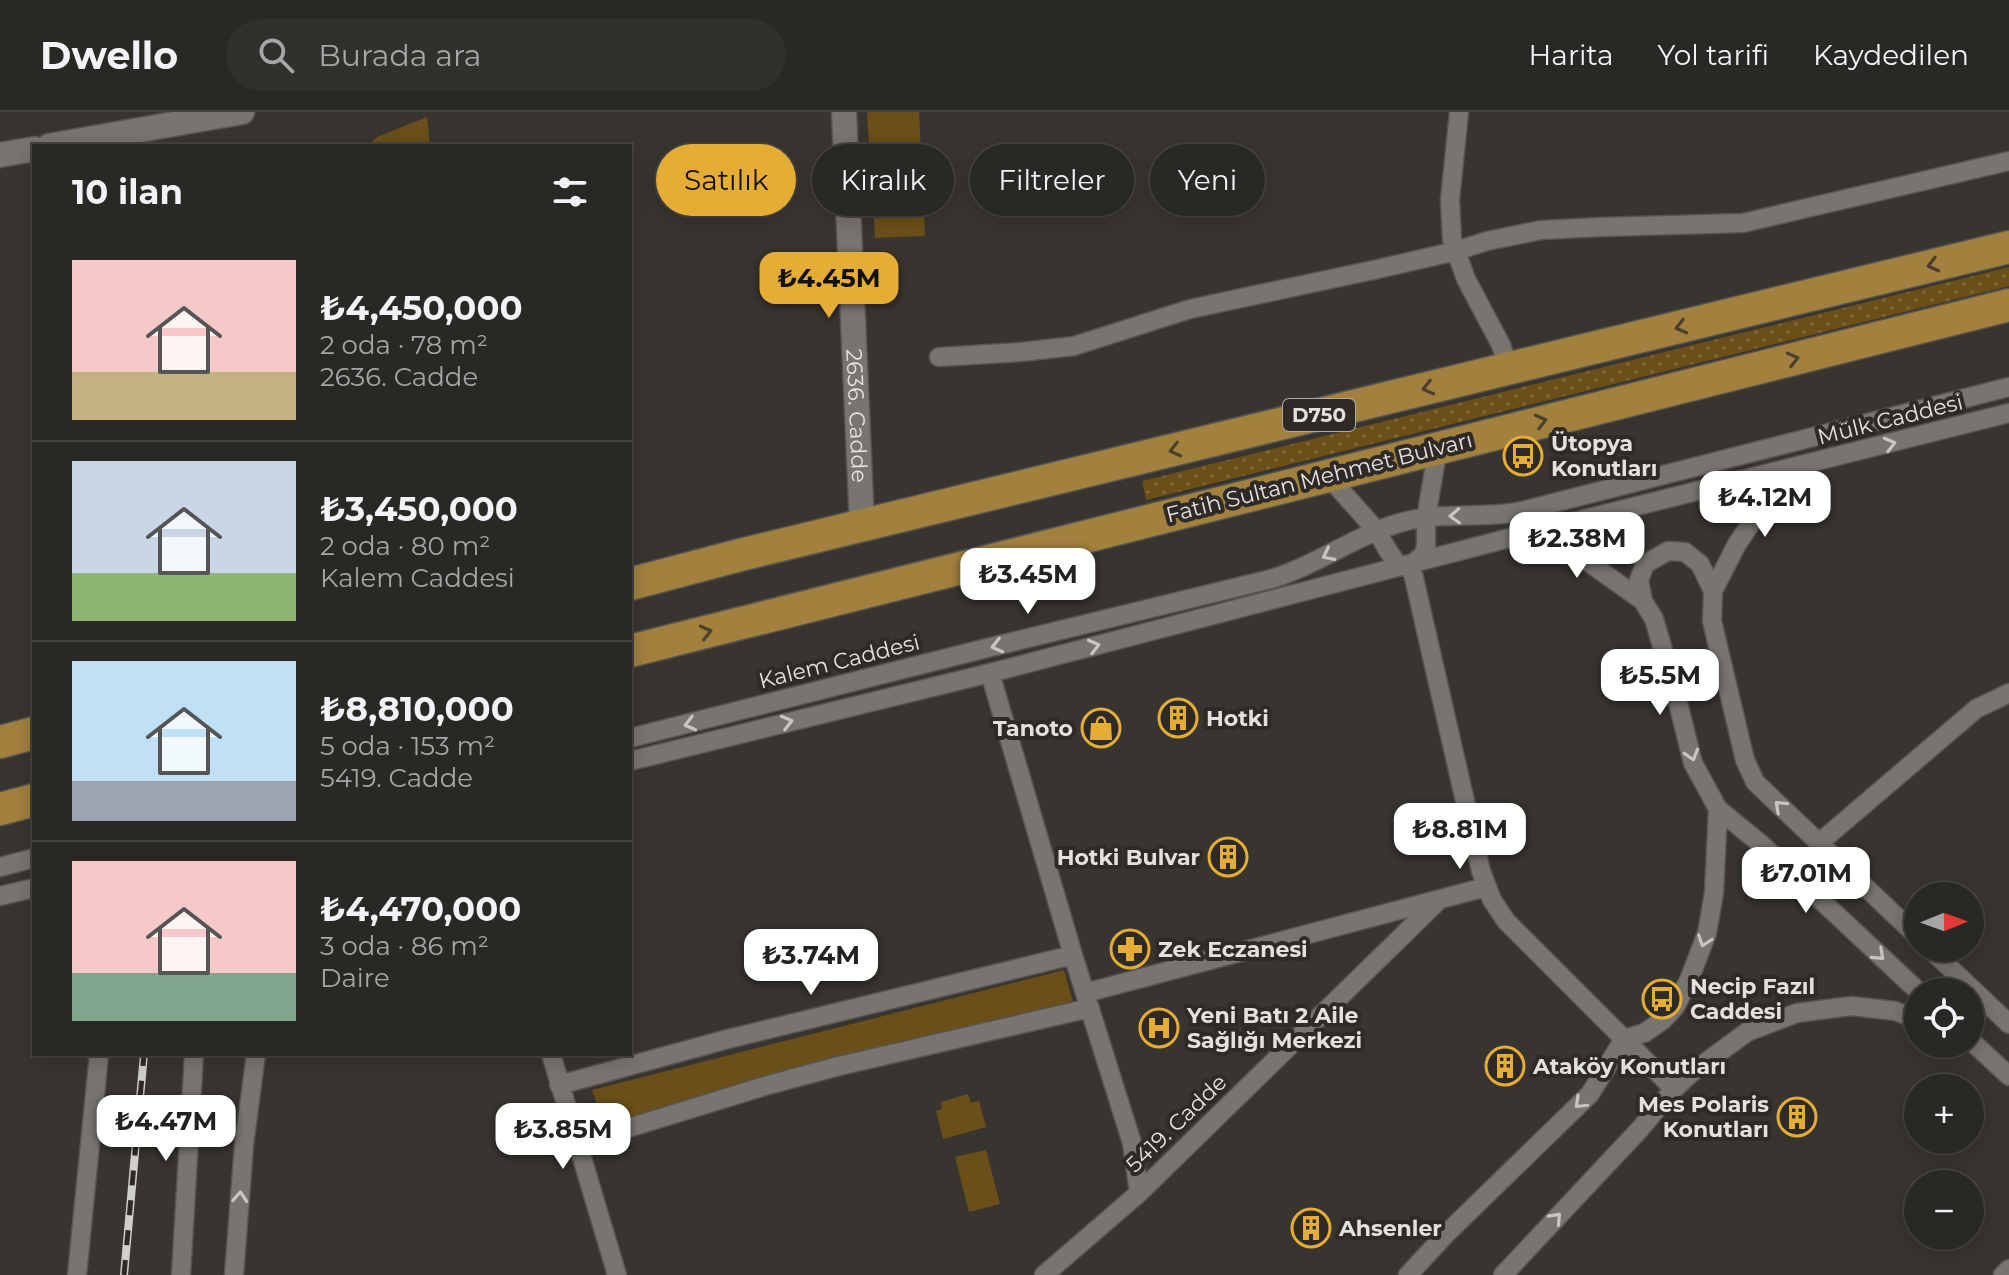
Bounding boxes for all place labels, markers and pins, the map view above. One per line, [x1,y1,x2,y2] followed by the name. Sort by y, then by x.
[764,252,894,320] pin: ₺4.45M
[1551,430,1657,482] place label: Ütopya Konutları
[1502,435,1544,477] bus stop icon: Ütopya Konutları
[1700,471,1830,539] pin: ₺4.12M
[1512,512,1642,580] pin: ₺2.38M
[963,548,1093,616] pin: ₺3.45M
[1604,649,1716,717] pin: ₺5.5M
[1157,697,1199,739] building icon: Hotki
[1206,705,1269,732] place label: Hotki
[1080,707,1122,749] shop icon: Tanoto
[993,715,1073,742] place label: Tanoto
[1395,803,1525,871] pin: ₺8.81M
[1207,836,1249,878] building icon: Hotki Bulvar
[1057,844,1200,871] place label: Hotki Bulvar
[1741,847,1871,915] pin: ₺7.01M
[1109,928,1151,970] pharmacy icon: Zek Eczanesi
[746,929,876,997] pin: ₺3.74M
[1158,936,1308,963] place label: Zek Eczanesi
[1690,973,1815,1025] place label: Necip Fazıl Caddesi
[1641,978,1683,1020] bus stop icon: Necip Fazıl Caddesi
[1186,1002,1362,1054] place label: Yeni Batı 2 Aile Sağlığı Merkezi
[1138,1007,1180,1049] hospital icon: Yeni Batı 2 Aile Sağlığı Merkezi
[1484,1045,1526,1087] building icon: Ataköy Konutları
[1532,1053,1726,1080] place label: Ataköy Konutları
[1638,1091,1769,1143] place label: Mes Polaris Konutları
[101,1095,231,1163] pin: ₺4.47M
[1776,1096,1818,1138] building icon: Mes Polaris Konutları
[498,1103,628,1171] pin: ₺3.85M
[1290,1207,1332,1249] building icon: Ahsenler
[1338,1215,1442,1242] place label: Ahsenler

